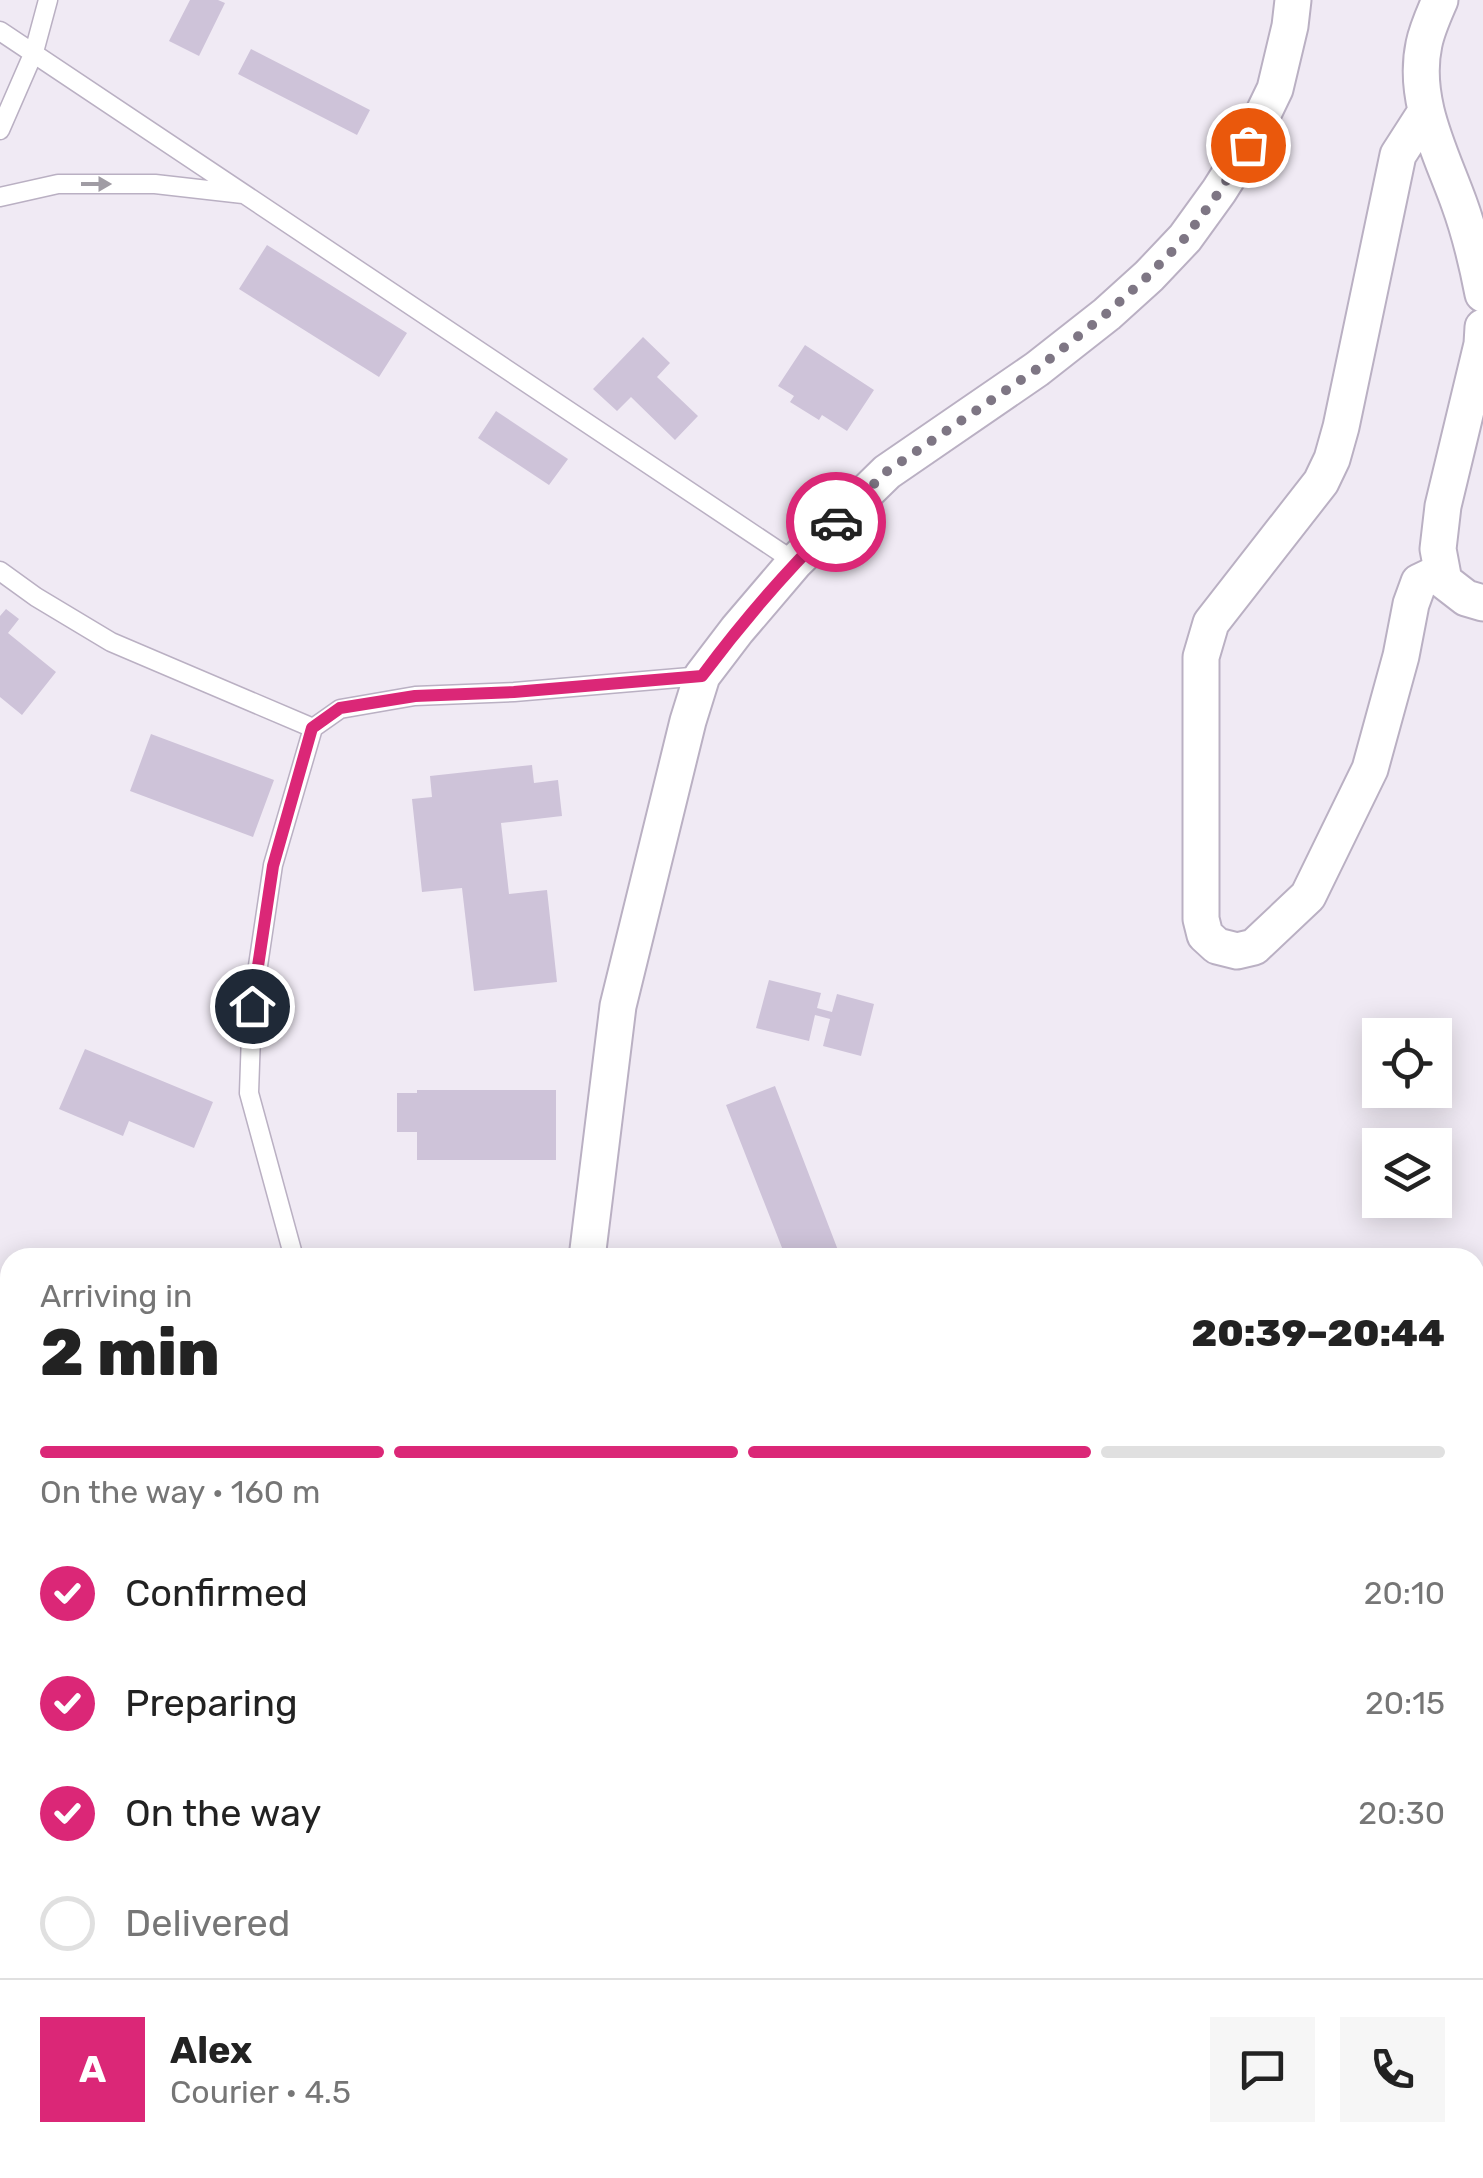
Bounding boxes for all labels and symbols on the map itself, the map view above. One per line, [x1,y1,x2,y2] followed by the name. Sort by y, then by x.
[1206,103,1291,188] pin
[81,176,113,192] one-way arrow
[786,472,886,572] courier
[210,964,295,1049] pin

